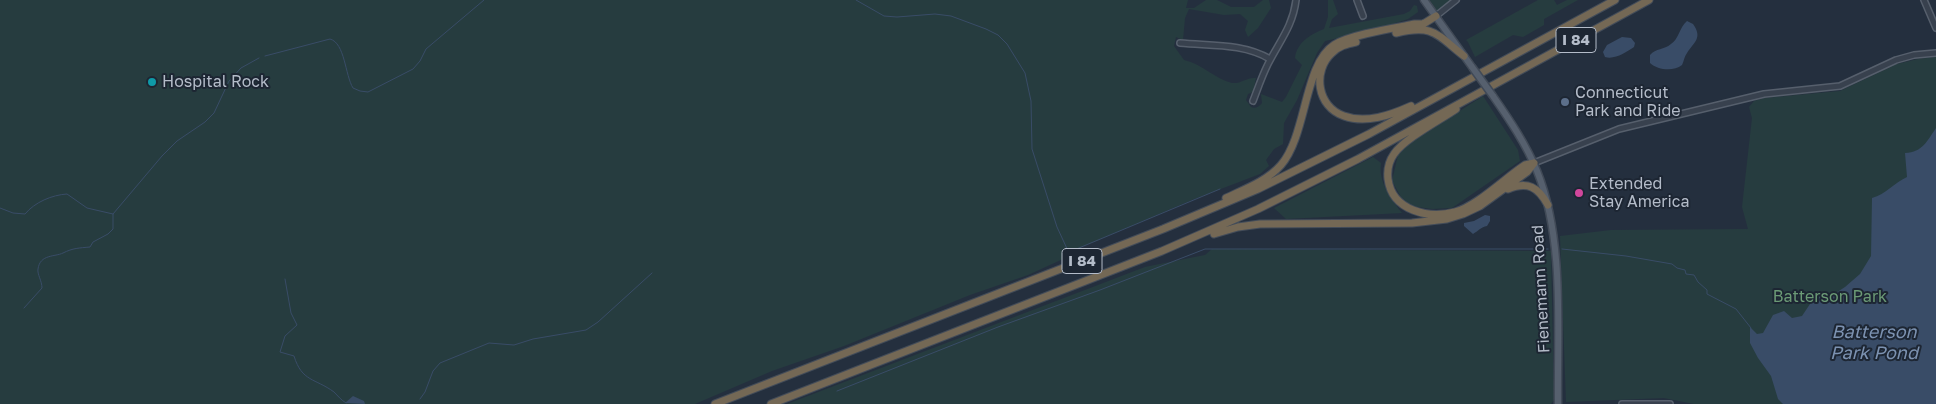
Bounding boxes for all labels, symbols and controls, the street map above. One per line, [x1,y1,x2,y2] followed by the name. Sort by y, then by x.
[1556,28,1596,52] road number: I 84
[162,72,269,92] place label: Hospital Rock
[146,76,158,88] marker: Hospital Rock
[1575,83,1681,121] place label: Connecticut Park and Ride
[1559,96,1571,108] marker: Connecticut Park and Ride
[1589,174,1689,212] place label: Extended Stay America
[1573,187,1585,199] marker: Extended Stay America
[1528,224,1554,354] street label: Fienemann Road
[1062,248,1102,274] road number: I 84
[1773,287,1887,307] park label: Batterson Park
[1830,321,1918,364] water label: Batterson Park Pond

